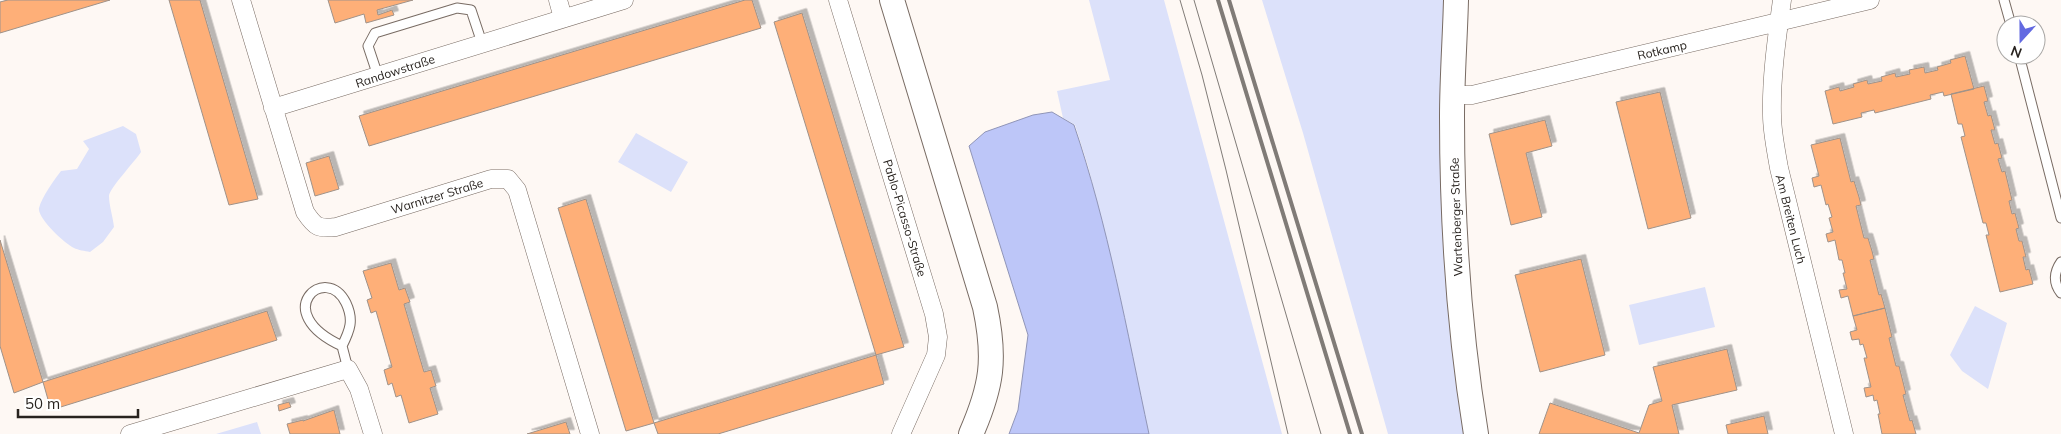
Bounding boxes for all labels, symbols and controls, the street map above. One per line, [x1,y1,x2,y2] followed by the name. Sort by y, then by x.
[1996,15,2046,65] north arrow
[1636,37,1688,63] street label: Rotkamp
[2008,42,2025,62] text: N
[353,51,437,91] street label: Randowstraße
[1446,157,1466,277] street label: Wartenberger Straße
[880,158,930,278] street label: Pablo-Picasso-Straße
[1773,173,1809,265] street label: Am Breiten Luch
[389,175,485,217] street label: Warnitzer Straße
[18,386,138,418] scale bar
[25,394,60,413] text: 50 m

